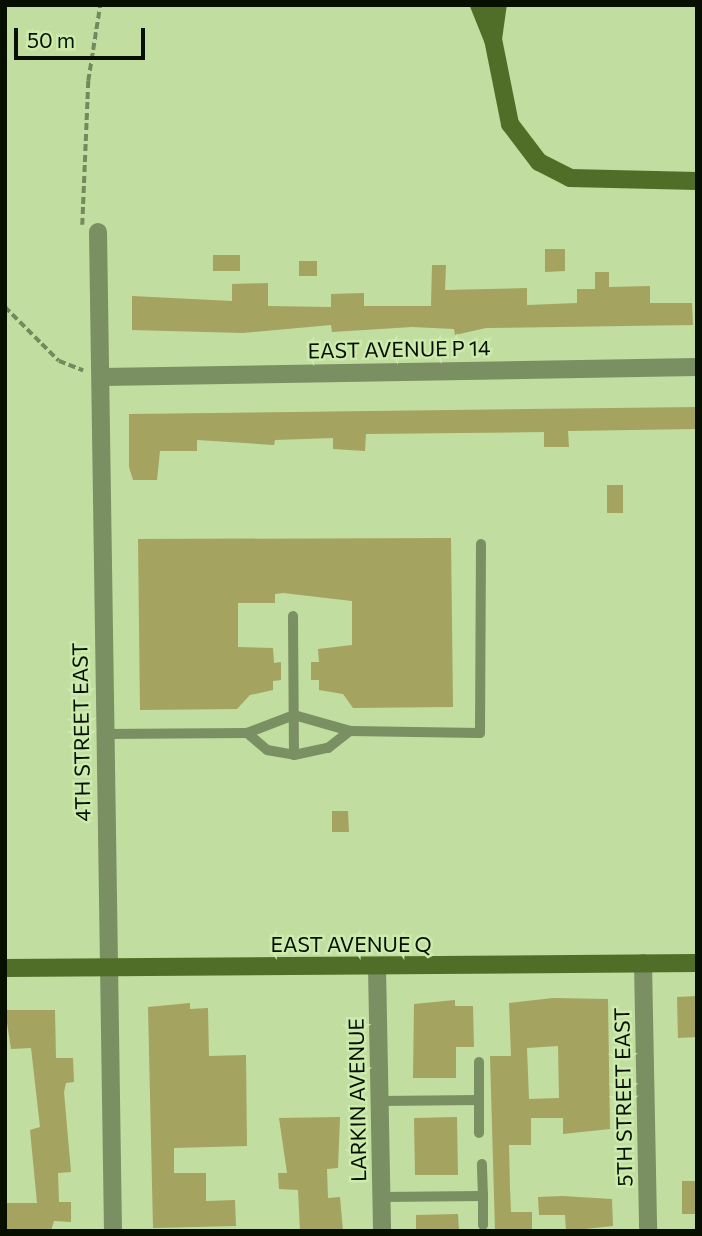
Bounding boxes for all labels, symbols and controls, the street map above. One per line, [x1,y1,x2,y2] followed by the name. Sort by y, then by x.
[18,14,149,58] scale bar
[27,27,75,52] text: 50 m
[307,335,491,363] street label: EAST AVENUE P 14
[67,642,95,822] street label: 4TH STREET EAST
[270,931,432,957] street label: EAST AVENUE Q
[609,1007,637,1187] street label: 5TH STREET EAST
[343,1018,371,1182] street label: LARKIN AVENUE

